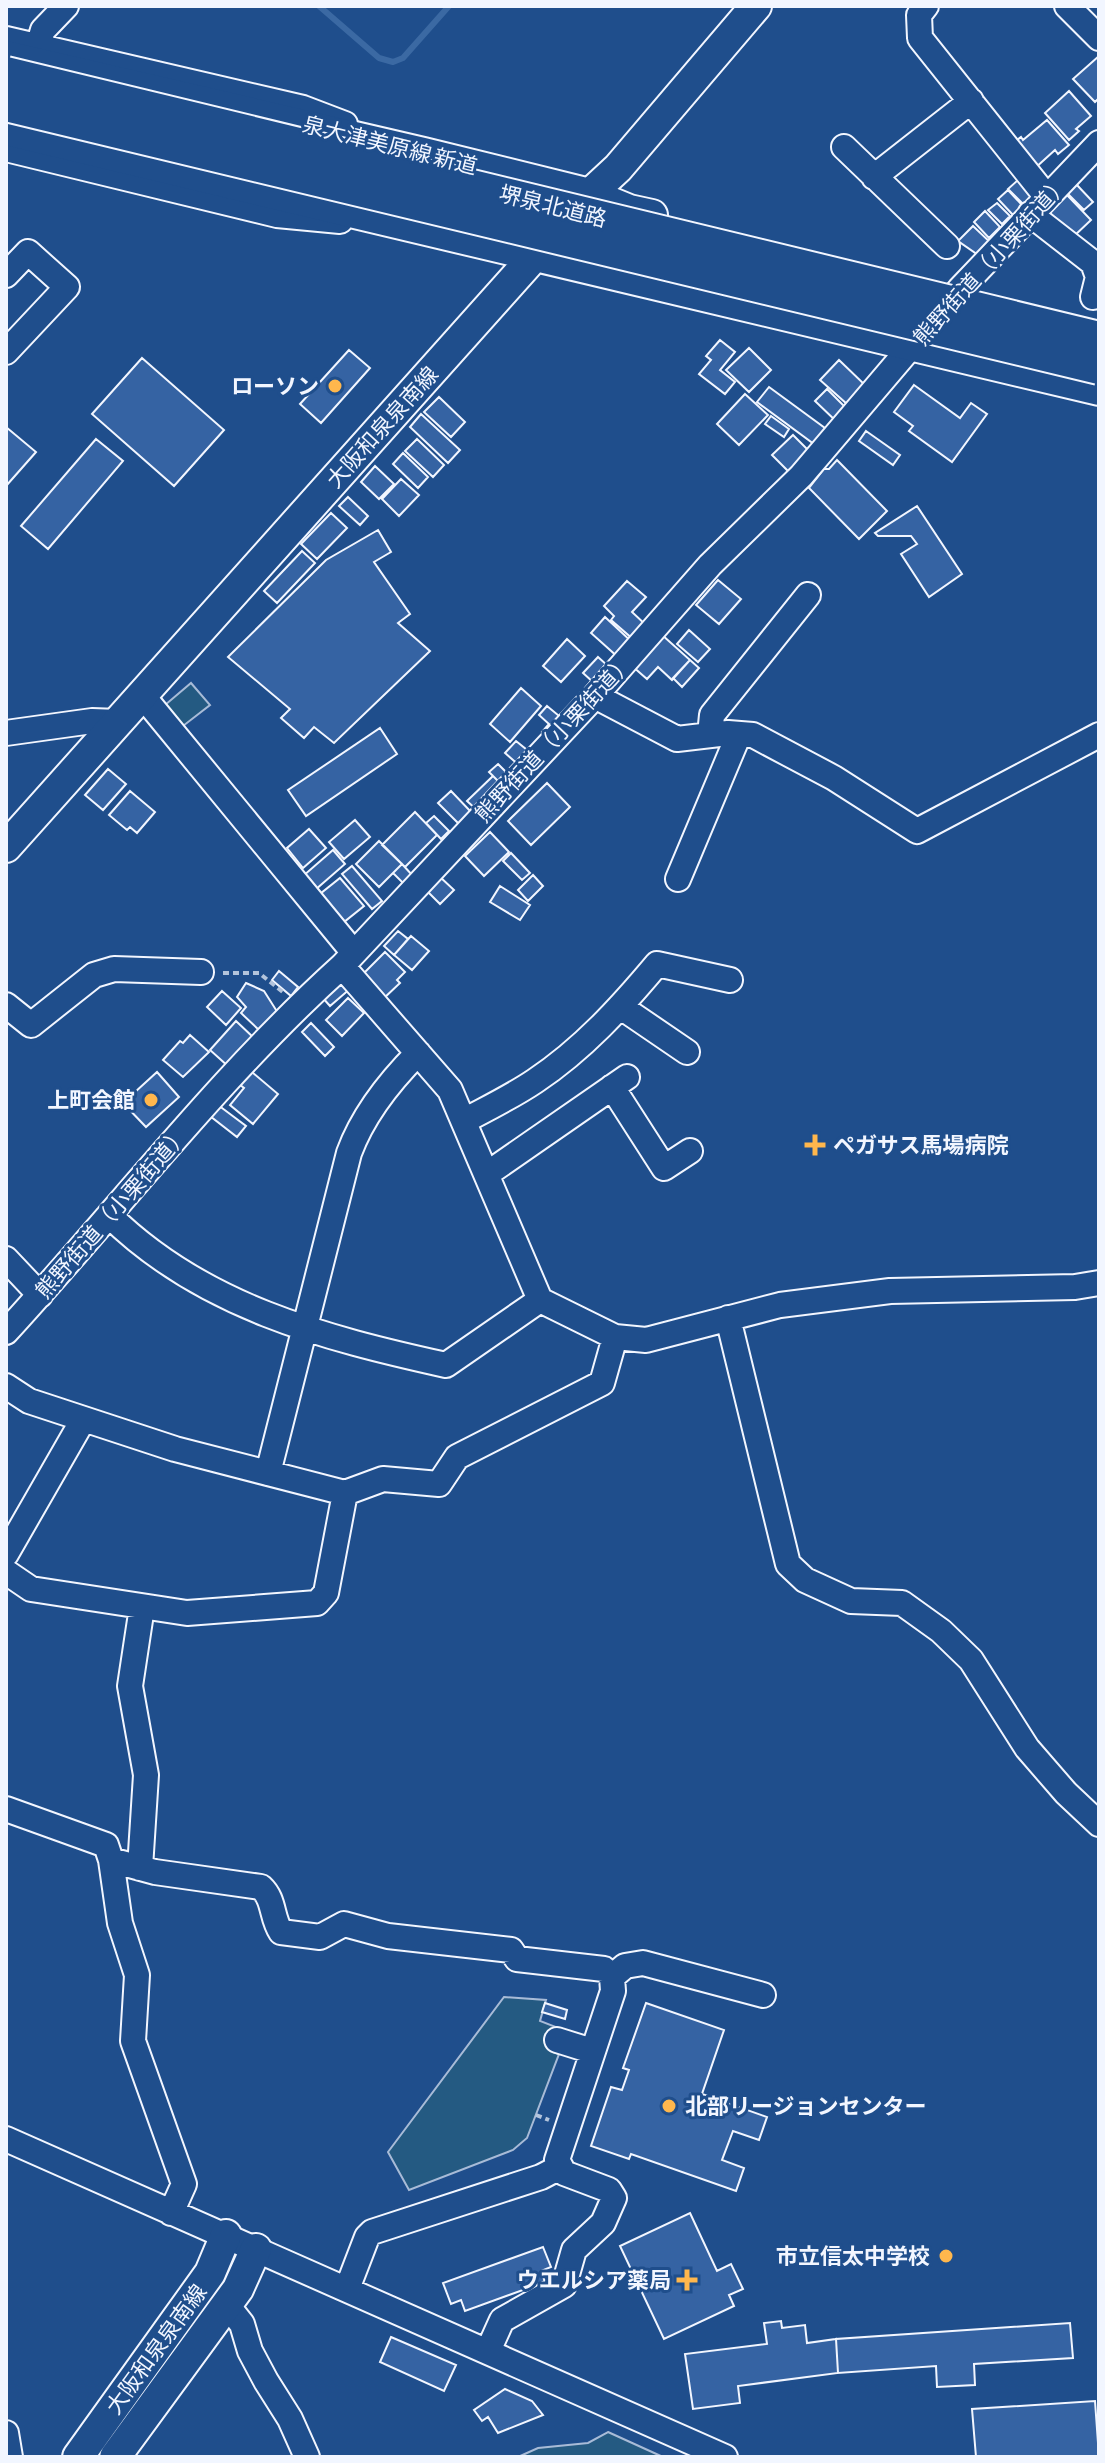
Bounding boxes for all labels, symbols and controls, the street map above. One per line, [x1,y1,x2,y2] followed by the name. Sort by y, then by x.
[300,111,480,179] street label: 泉大津美原線 新道
[908,170,1074,350] street label: 熊野街道（小栗街道）
[496,180,610,232] street label: 堺泉北道路
[321,361,443,493] street label: 大阪和泉泉南線
[231,373,319,399] place label: ローソン
[326,377,344,395] marker: ローソン
[469,649,639,827] street label: 熊野街道（小栗街道）
[47,1087,135,1113] place label: 上町会館
[142,1091,160,1109] marker: 上町会館
[30,1120,194,1304] street label: 熊野街道（小栗街道）
[833,1132,1009,1158] place label: ペガサス馬場病院
[804,1134,826,1156] marker: ペガサス馬場病院
[685,2093,927,2119] place label: 北部リージョンセンター
[660,2097,678,2115] marker: 北部リージョンセンター
[776,2243,930,2269] place label: 市立信太中学校
[937,2247,955,2265] marker: 市立信太中学校
[517,2267,671,2293] place label: ウエルシア薬局
[678,2271,696,2289] marker: ウエルシア薬局
[100,2279,212,2419] street label: 大阪和泉泉南線

